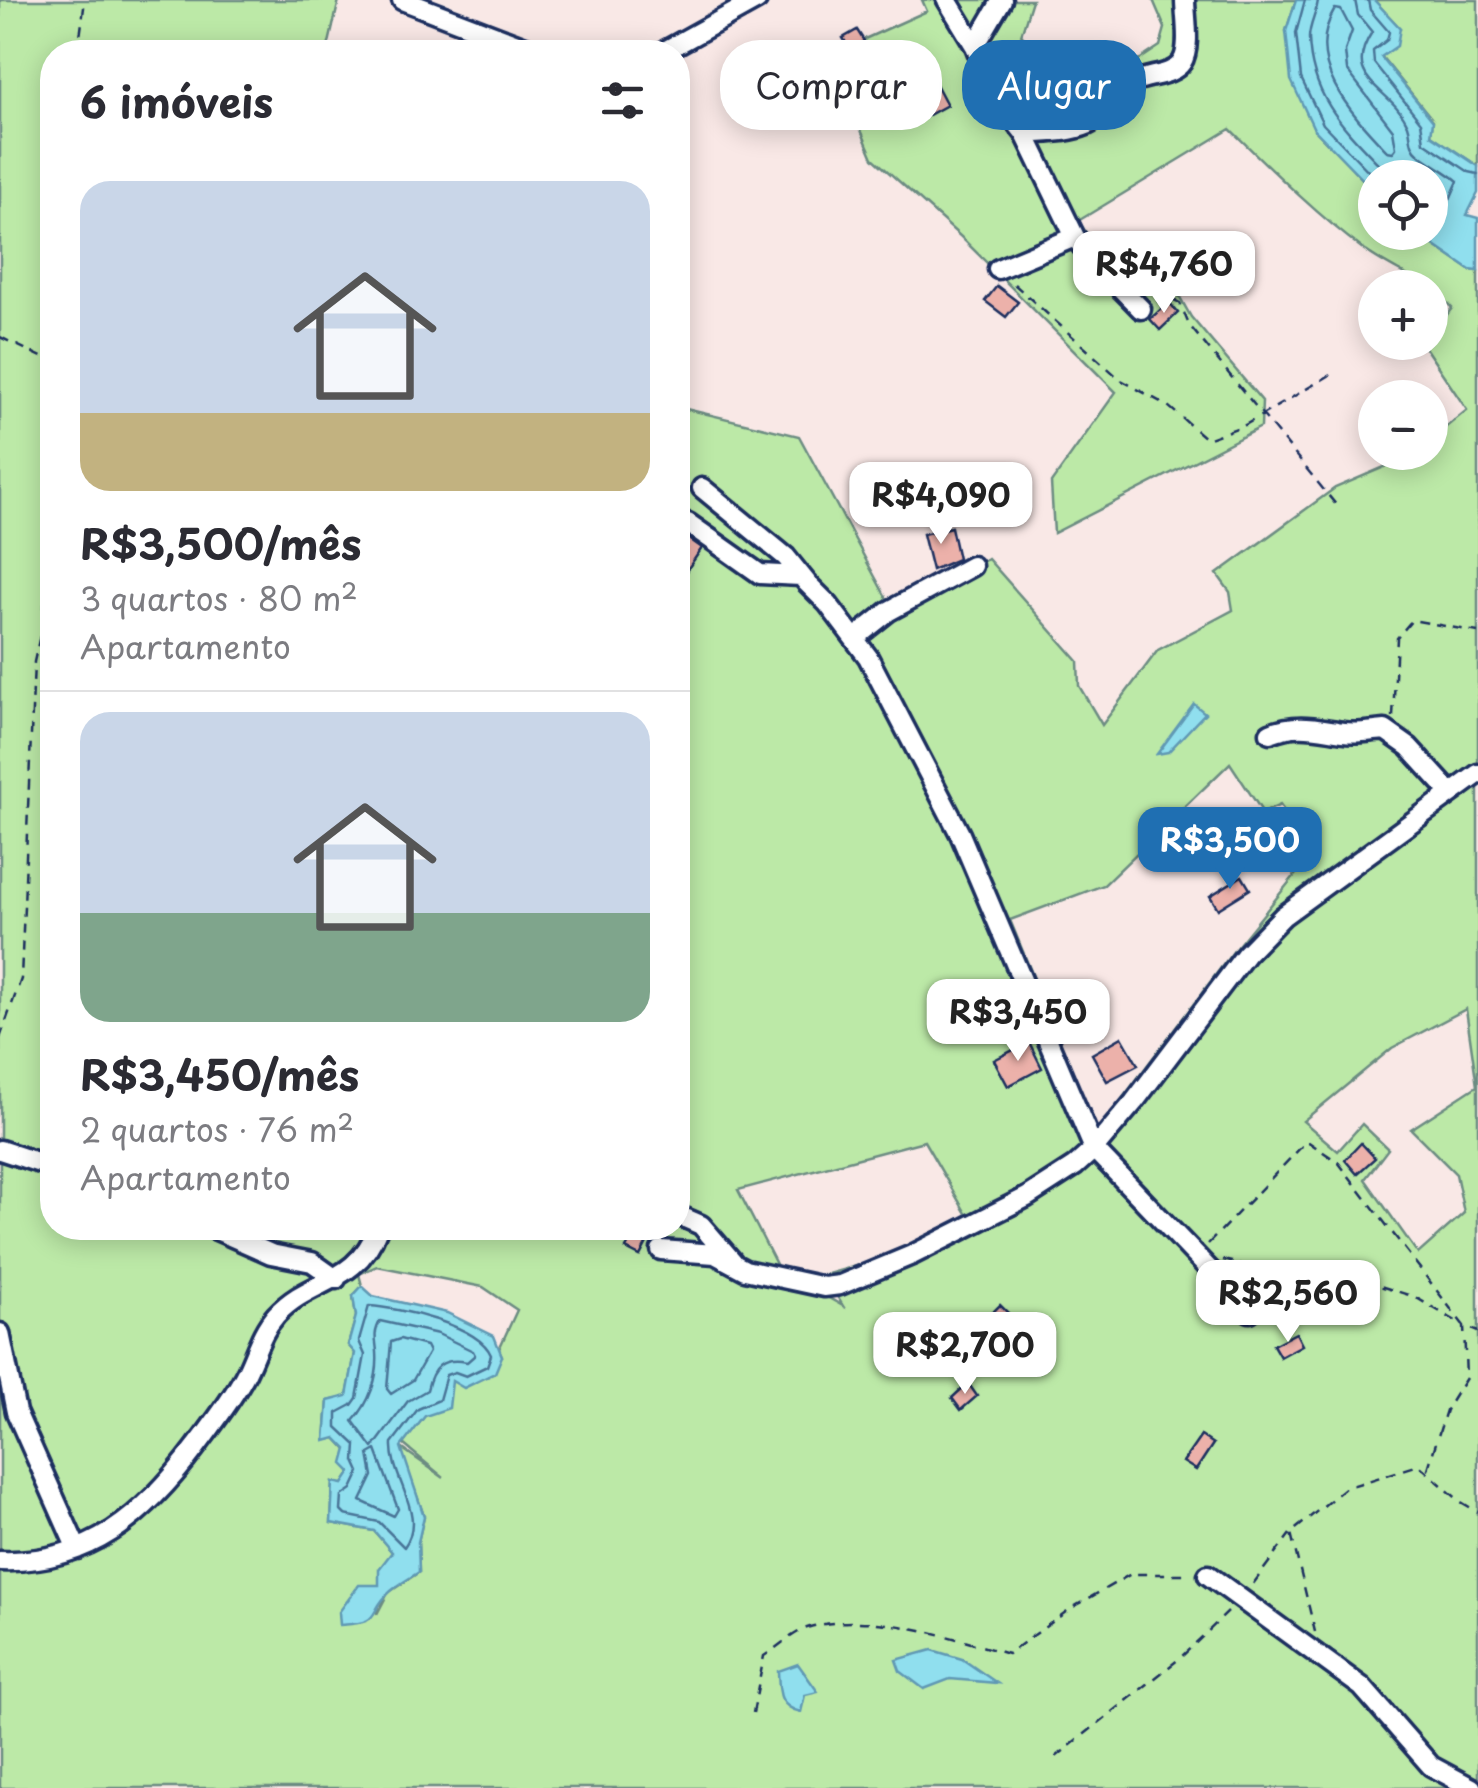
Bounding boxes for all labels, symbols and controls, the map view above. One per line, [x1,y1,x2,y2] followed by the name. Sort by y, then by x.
[720,40,942,130] chip: Comprar
[962,40,1146,130] chip: Alugar
[80,69,273,132] text: 6 imóveis
[595,73,650,128] icon: filters
[1358,160,1448,470] map controls
[1358,160,1448,250] button: locate
[1072,231,1256,316] pin: R$4,760
[1095,239,1233,287] text: R$4,760
[275,246,455,426] icon: home
[1358,270,1448,360] button: +
[1358,380,1448,470] button: −
[849,462,1033,547] pin: R$4,090
[871,470,1011,518] text: R$4,090
[80,511,362,574] text: R$3,500/mês
[80,574,358,622] text: 3 quartos · 80 m²
[80,622,291,670] text: Apartamento
[275,777,455,957] icon: home
[1138,807,1322,892] pin: R$3,500
[1160,815,1300,863] text: R$3,500
[926,979,1110,1064] pin: R$3,450
[949,987,1087,1035] text: R$3,450
[80,1042,359,1105] text: R$3,450/mês
[80,1105,354,1153] text: 2 quartos · 76 m²
[80,1153,291,1201] text: Apartamento
[1196,1260,1380,1345] pin: R$2,560
[1218,1268,1358,1316] text: R$2,560
[873,1312,1057,1397] pin: R$2,700
[895,1320,1035,1368] text: R$2,700

